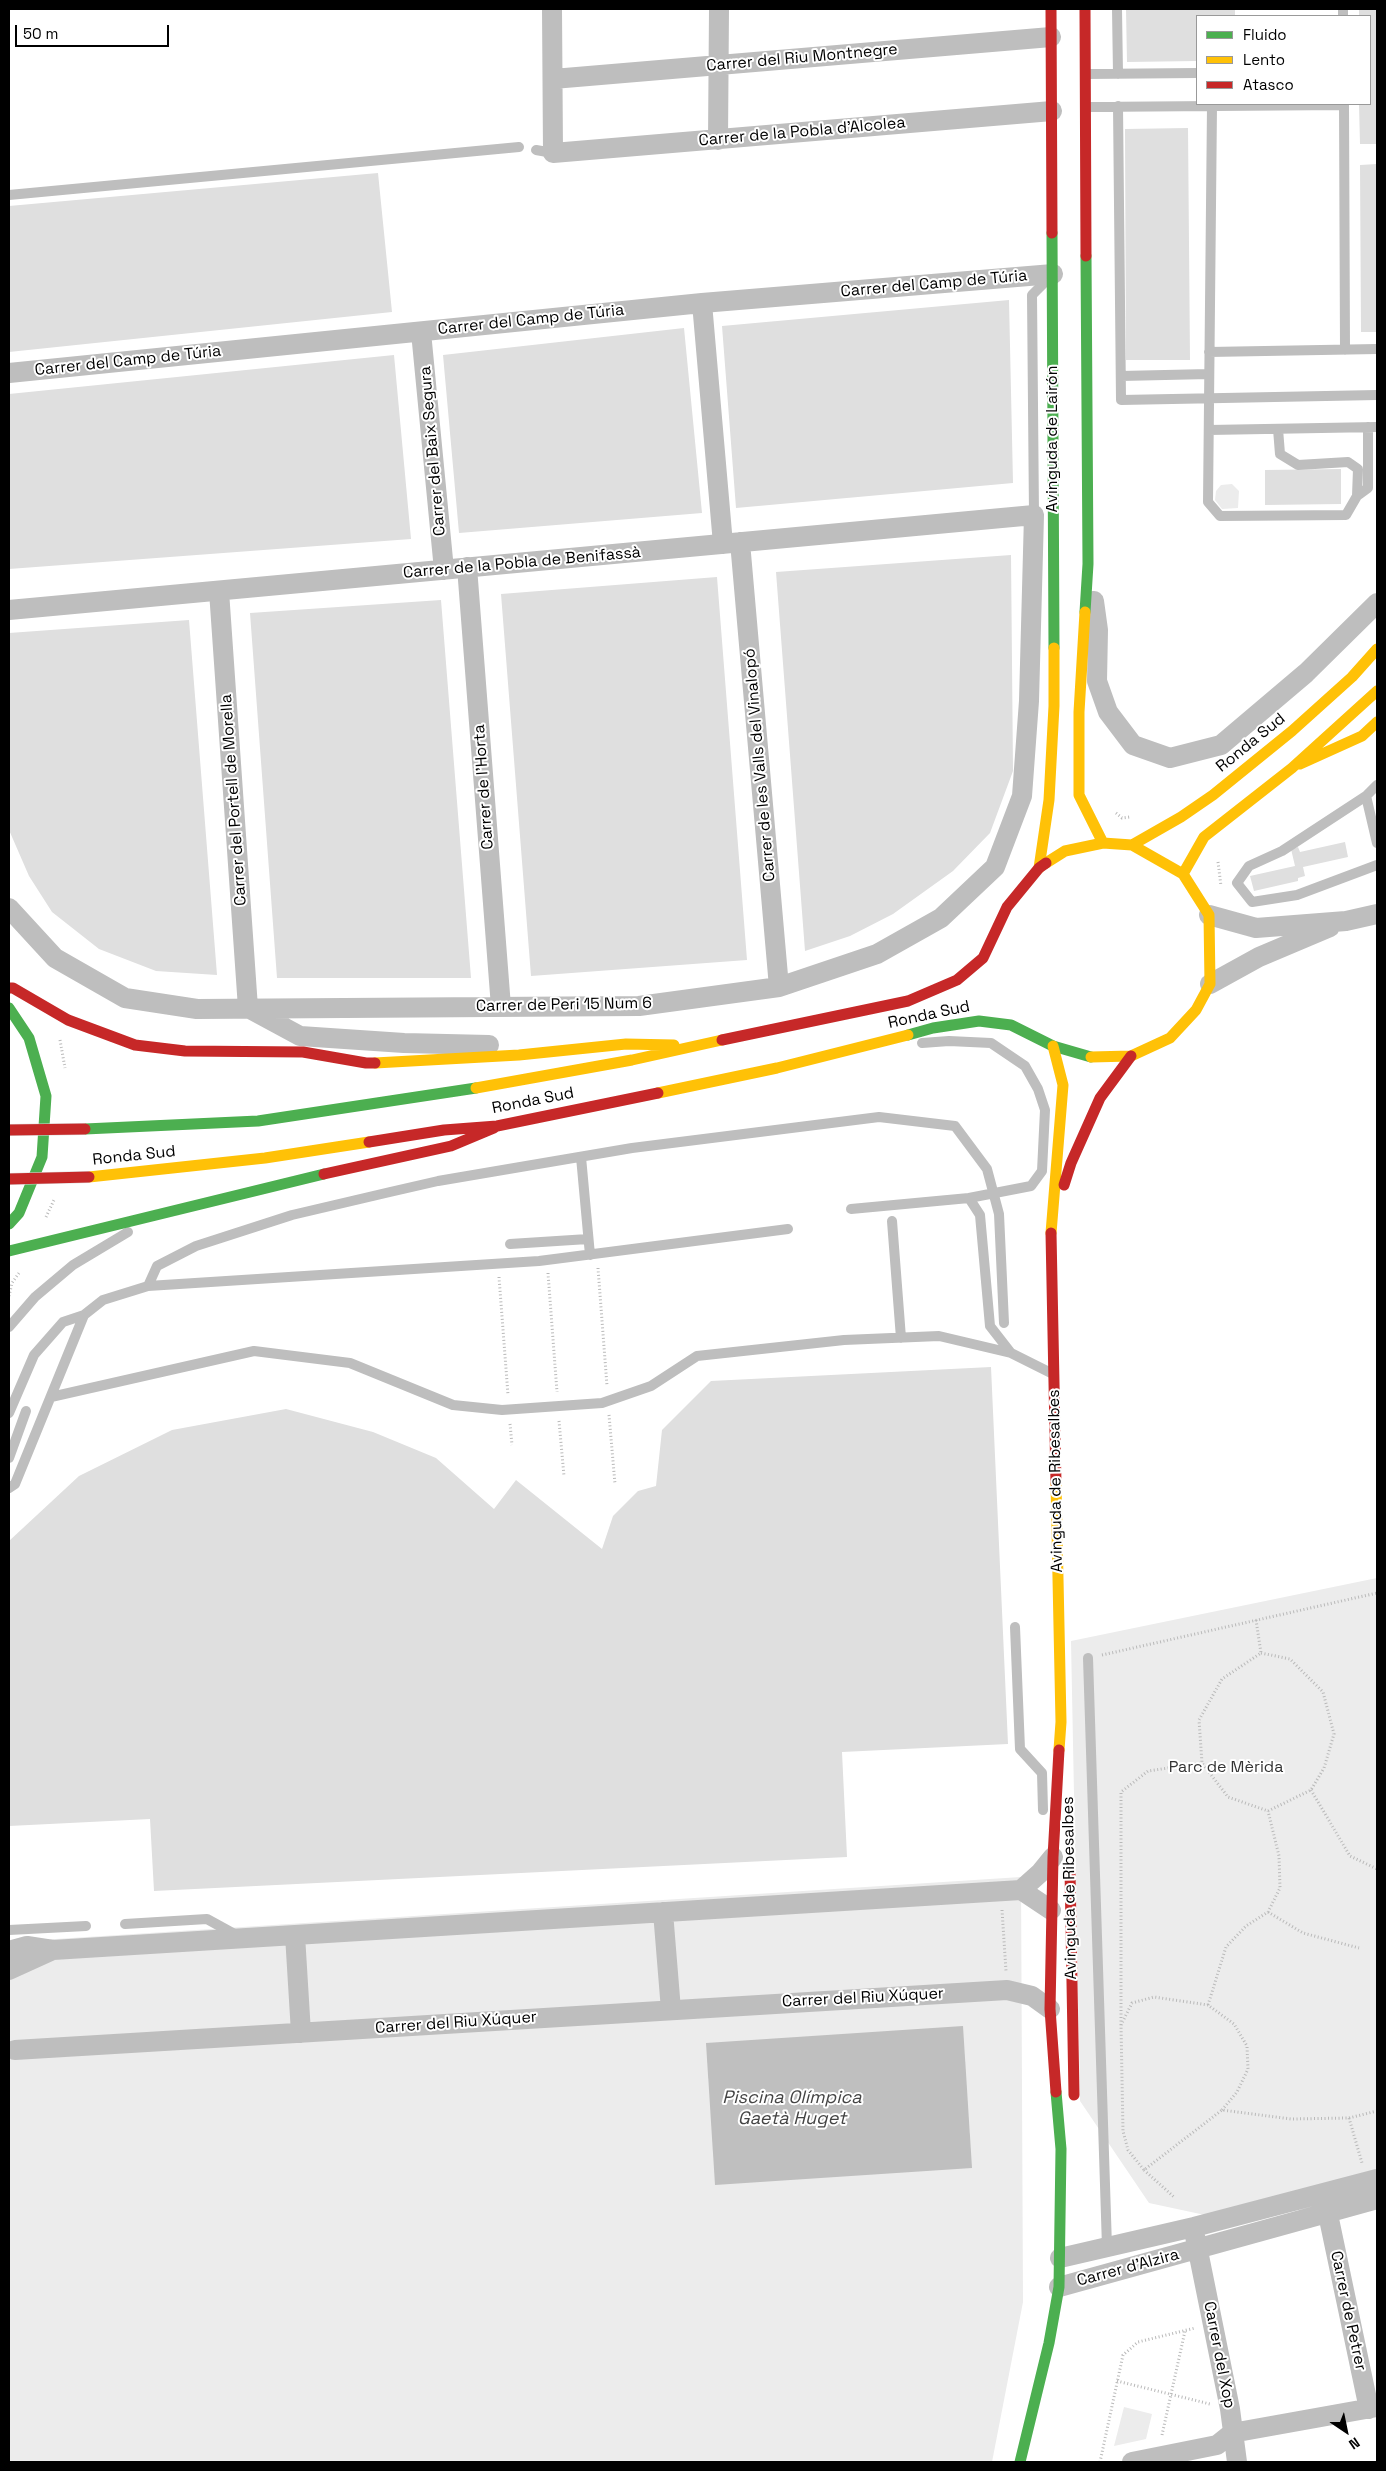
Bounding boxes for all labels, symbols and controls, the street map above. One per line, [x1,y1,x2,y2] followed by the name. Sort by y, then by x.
[18,15,171,47] scale bar
[1196,15,1371,105] legend
[23,24,58,43] text: 50 m
[1243,25,1287,44] text: Fluido
[706,40,898,76] street label: Carrer del Riu Montnegre
[1243,50,1285,69] text: Lento
[1243,75,1294,94] text: Atasco
[698,113,906,151] street label: Carrer de la Pobla d'Alcolea
[840,266,1028,302] street label: Carrer del Camp de Túria
[437,301,625,339] street label: Carrer del Camp de Túria
[34,342,222,380] street label: Carrer del Camp de Túria
[416,365,450,537] street label: Carrer del Baix Segura
[1043,365,1063,513] street label: Avinguda de Lairón
[402,543,642,583] street label: Carrer de la Pobla de Benifassà
[740,647,780,883] street label: Carrer de les Valls del Vinalopó
[217,693,251,907] street label: Carrer del Portell de Morella
[1213,709,1289,777] street label: Ronda Sud
[470,724,498,850] street label: Carrer de l'Horta
[476,994,652,1016] street label: Carrer de Peri 15 Num 6
[886,997,972,1033] street label: Ronda Sud
[490,1084,576,1118] street label: Ronda Sud
[92,1142,176,1170] street label: Ronda Sud
[1045,1389,1067,1573] street label: Avinguda de Ribesalbes
[1169,1758,1283,1778] park label: Parc de Mèrida
[1059,1796,1081,1980] street label: Avinguda de Ribesalbes
[782,1984,944,2012] street label: Carrer del Riu Xúquer
[375,2008,537,2038] street label: Carrer del Riu Xúquer
[722,2087,862,2130] water label: Piscina Olímpica Gaetà Huget
[1075,2245,1181,2291] street label: Carrer d'Alzira
[1326,2249,1370,2373] street label: Carrer de Petrer
[1199,2300,1239,2410] street label: Carrer del Xop
[1321,2406,1371,2456] north arrow
[1345,2433,1363,2454] text: N

